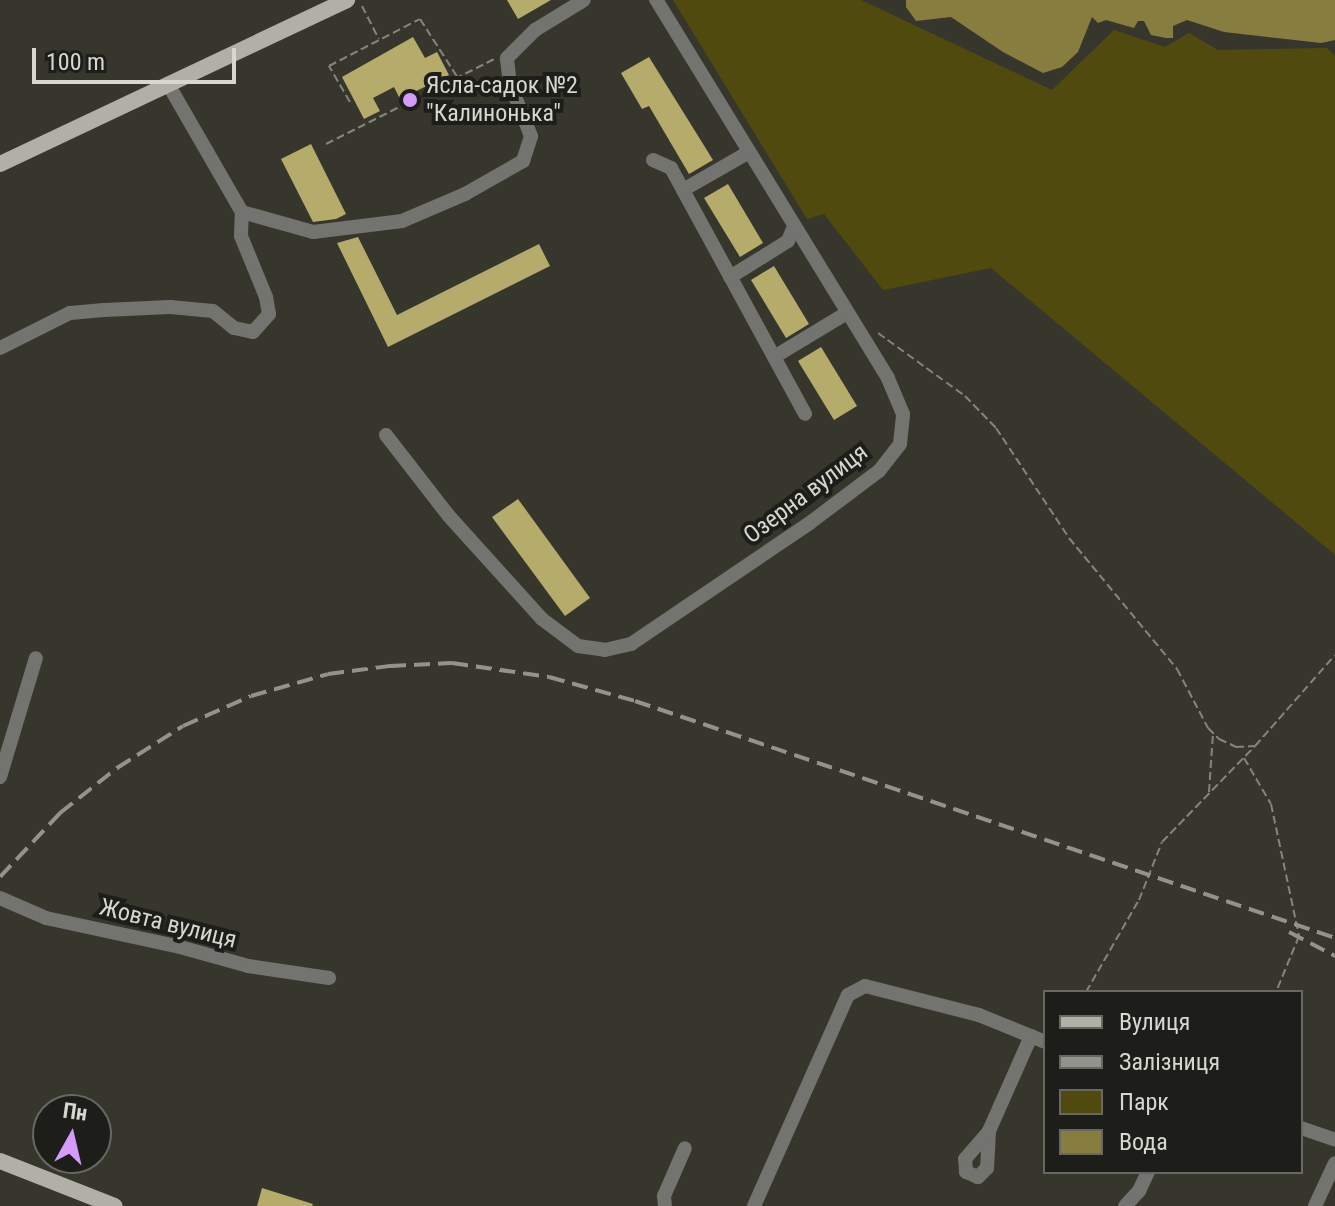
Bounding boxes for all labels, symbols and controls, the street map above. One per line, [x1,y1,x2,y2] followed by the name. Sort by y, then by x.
[36,32,240,82] scale bar
[46,48,105,76] text: 100 m
[426,72,578,128] place label: Ясла-садок №2 "Калинонька"
[401,91,419,109] marker: Ясла-садок №2 "Калинонька"
[738,438,874,550] street label: Озерна вулиця
[97,893,239,955] street label: Жовта вулиця
[1043,990,1303,1174] legend
[1119,1008,1190,1036] text: Вулиця
[1119,1048,1220,1076] text: Залізниця
[1119,1088,1169,1116] text: Парк
[32,1094,112,1174] north arrow
[61,1098,89,1126] text: Пн
[1119,1128,1168,1156] text: Вода

